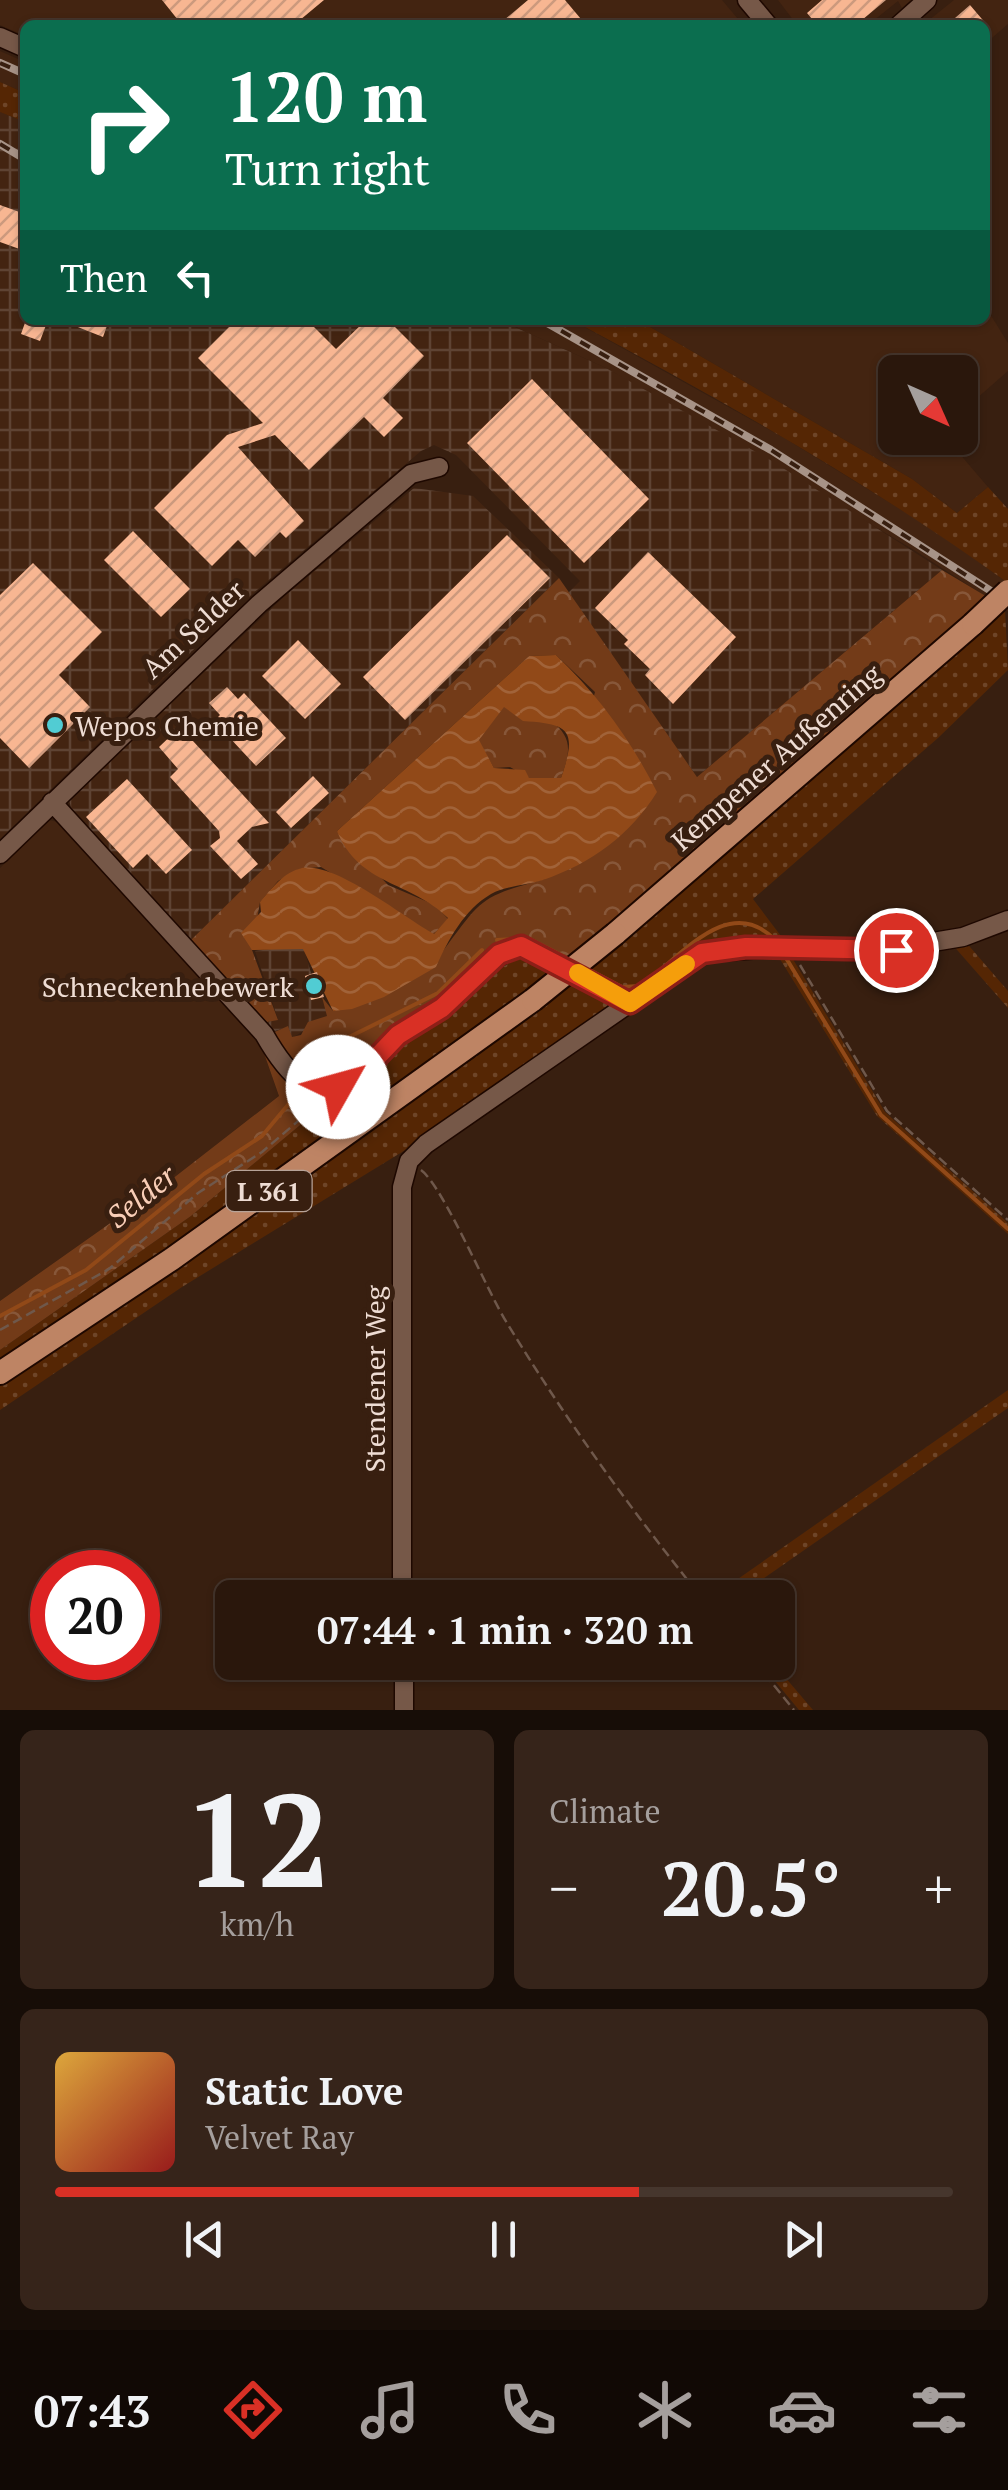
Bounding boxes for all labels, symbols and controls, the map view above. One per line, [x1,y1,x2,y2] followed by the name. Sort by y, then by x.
[225,49,427,142] text: 120 m
[60,60,190,190] icon: right
[225,138,430,198] text: Turn right
[168,250,223,305] icon: left
[60,253,148,303] text: Then
[878,355,978,455] north arrow
[878,355,978,455] map controls
[134,572,253,686] street label: Am Selder
[663,655,890,859] street label: Kempener Außenring
[75,707,259,744] place label: Wepos Chemie
[44,714,66,736] marker: Wepos Chemie
[854,908,939,993] pin
[869,923,924,978] icon: arrive
[42,968,295,1005] place label: Schneckenhebewerk
[303,975,325,997] marker: Schneckenhebewerk
[286,1035,390,1139] position arrow
[98,1155,185,1236] water label: Selder
[226,1171,312,1211] road number: L 361
[356,1284,393,1473] street label: Stendener Weg
[30,1550,160,1680] speed limit sign: 20
[317,1605,693,1655] text: 07:44 · 1 min · 320 m
[184,1752,330,1924] text: 12
[549,1790,661,1832] text: Climate
[661,1838,841,1937] text: 20.5°
[549,1851,578,1924] text: −
[924,1851,953,1924] text: +
[220,1903,294,1945] text: km/h
[205,2066,403,2116] text: Static Love
[205,2116,354,2158] text: Velvet Ray
[177,2212,232,2267] icon: previous
[476,2212,531,2267] icon: pause
[776,2212,831,2267] icon: next
[218,2375,288,2445] icon: directions
[355,2375,425,2445] icon: music
[493,2375,563,2445] icon: phone
[630,2375,700,2445] icon: climate
[767,2375,837,2445] icon: car
[904,2375,974,2445] icon: filters
[34,2380,151,2440] text: 07:43

